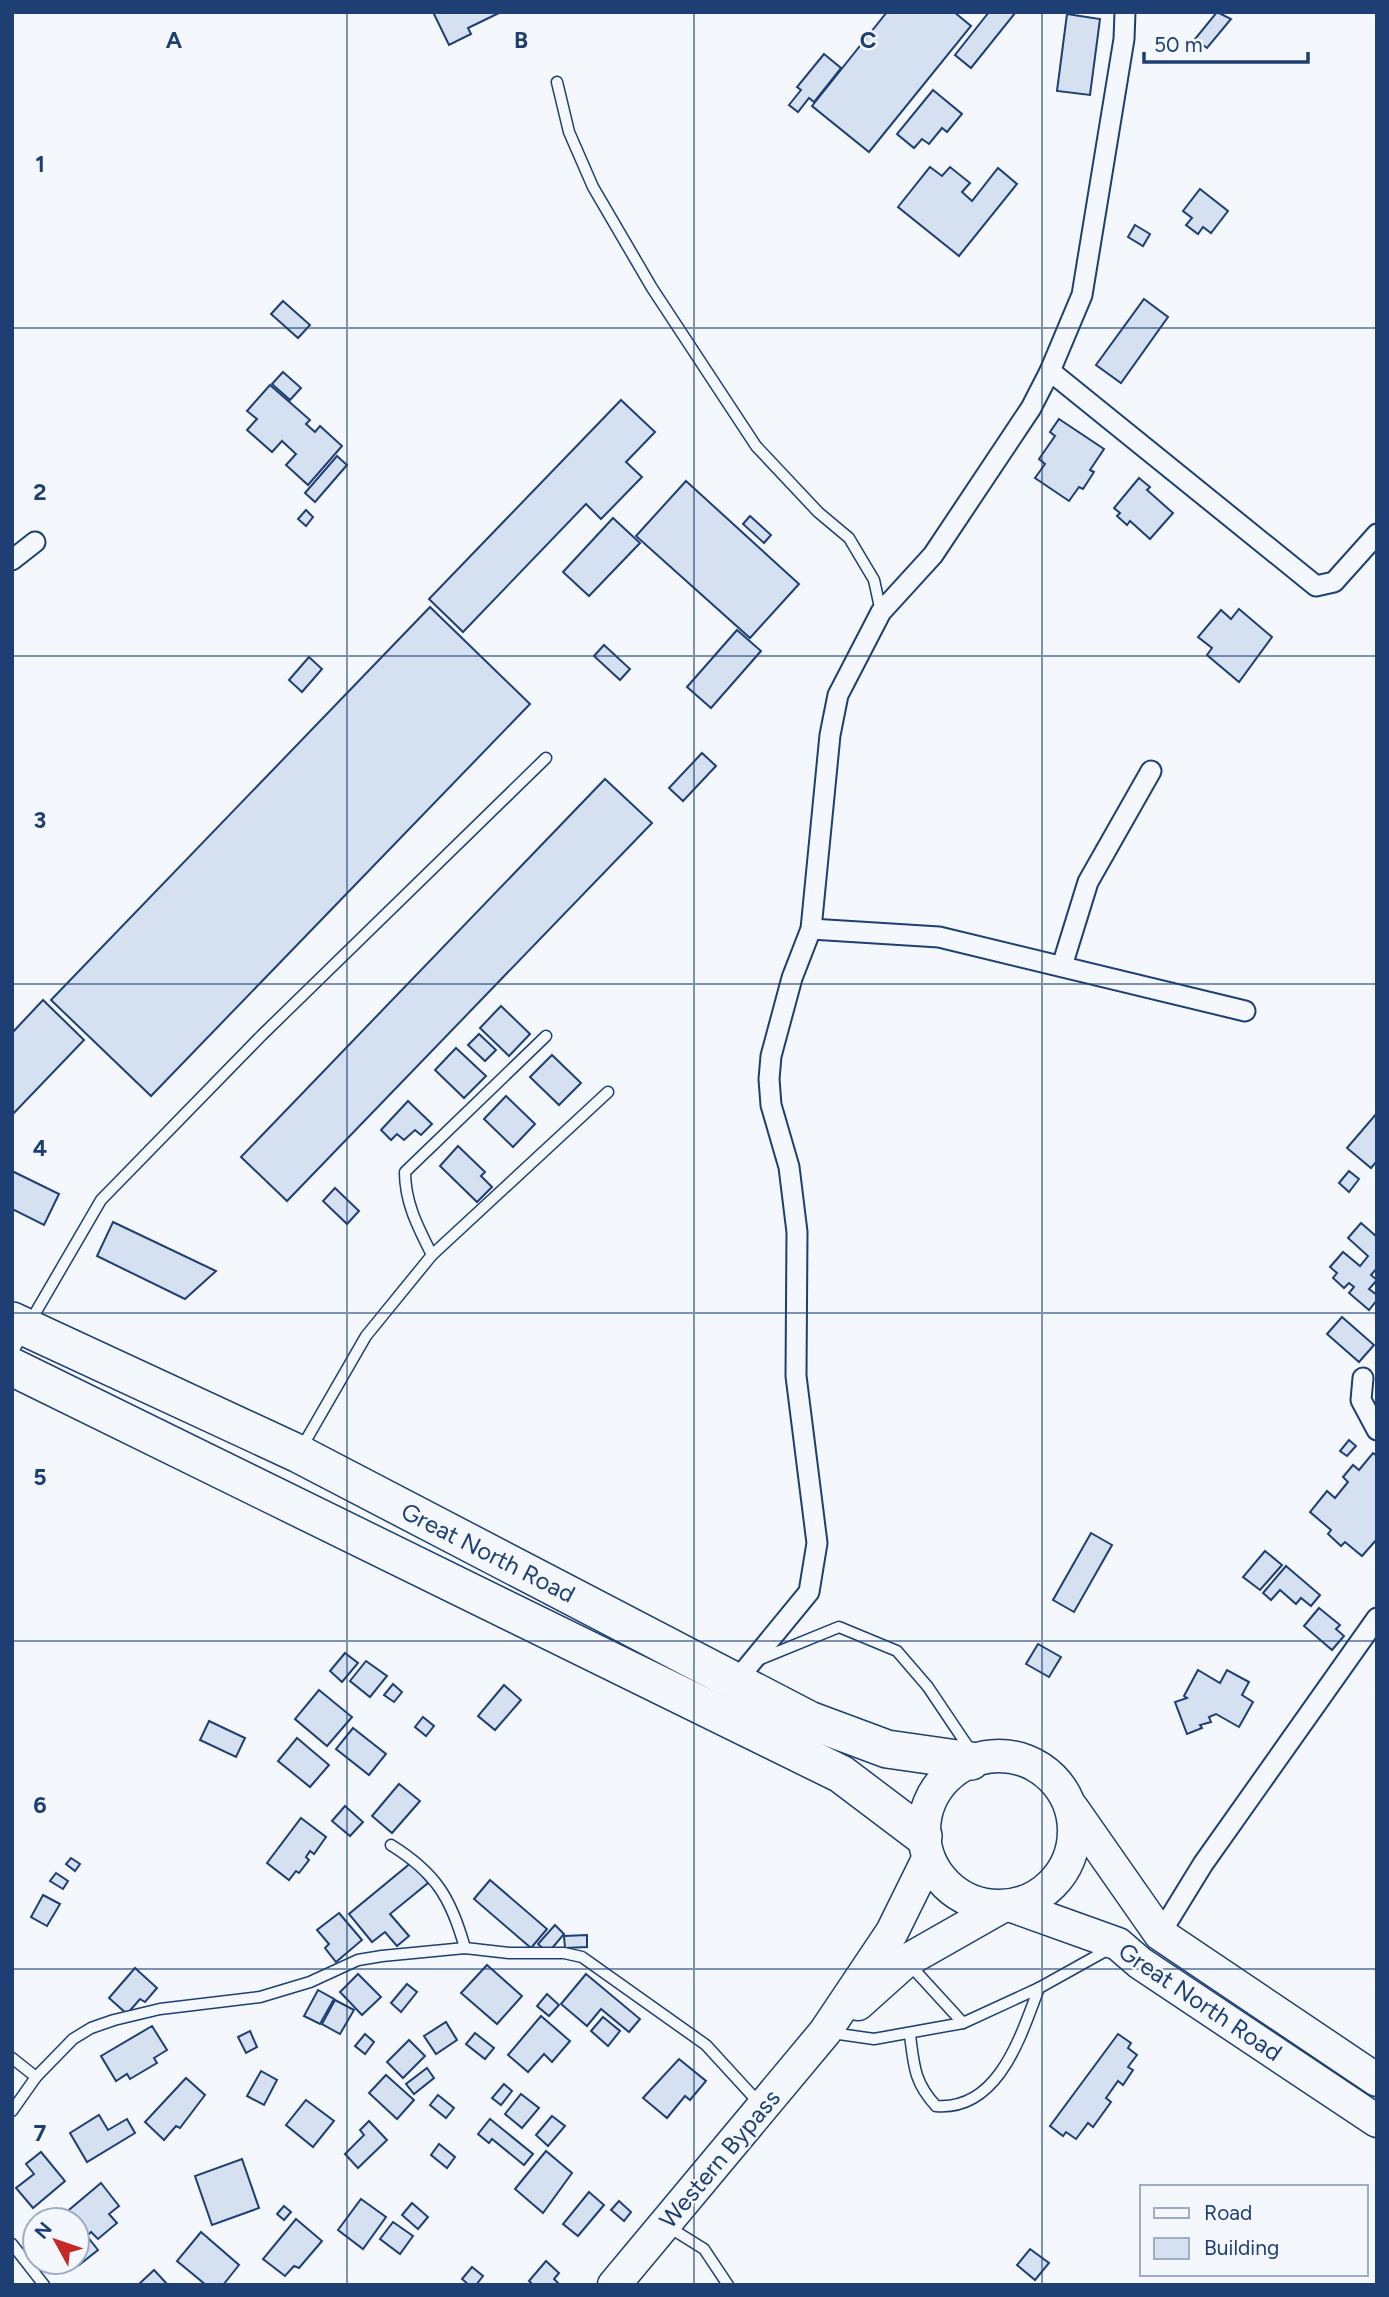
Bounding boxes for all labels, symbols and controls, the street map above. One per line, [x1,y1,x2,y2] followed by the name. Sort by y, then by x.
[1144,21,1308,65] scale bar
[166,26,183,54] text: A
[514,26,528,54] text: B
[860,26,877,54] text: C
[1154,32,1203,57] text: 50 m
[35,150,45,178] text: 1
[33,478,47,506] text: 2
[34,806,46,834] text: 3
[33,1134,47,1162] text: 4
[33,1463,47,1491] text: 5
[397,1496,580,1609] street label: Great North Road
[33,1791,47,1819] text: 6
[1113,1936,1288,2067] street label: Great North Road
[653,2083,786,2234] street label: Western Bypass
[34,2119,47,2147] text: 7
[1140,2185,1368,2276] legend
[1204,2200,1252,2225] text: Road
[21,2206,91,2276] north arrow
[30,2217,57,2243] text: N
[1204,2235,1279,2260] text: Building

